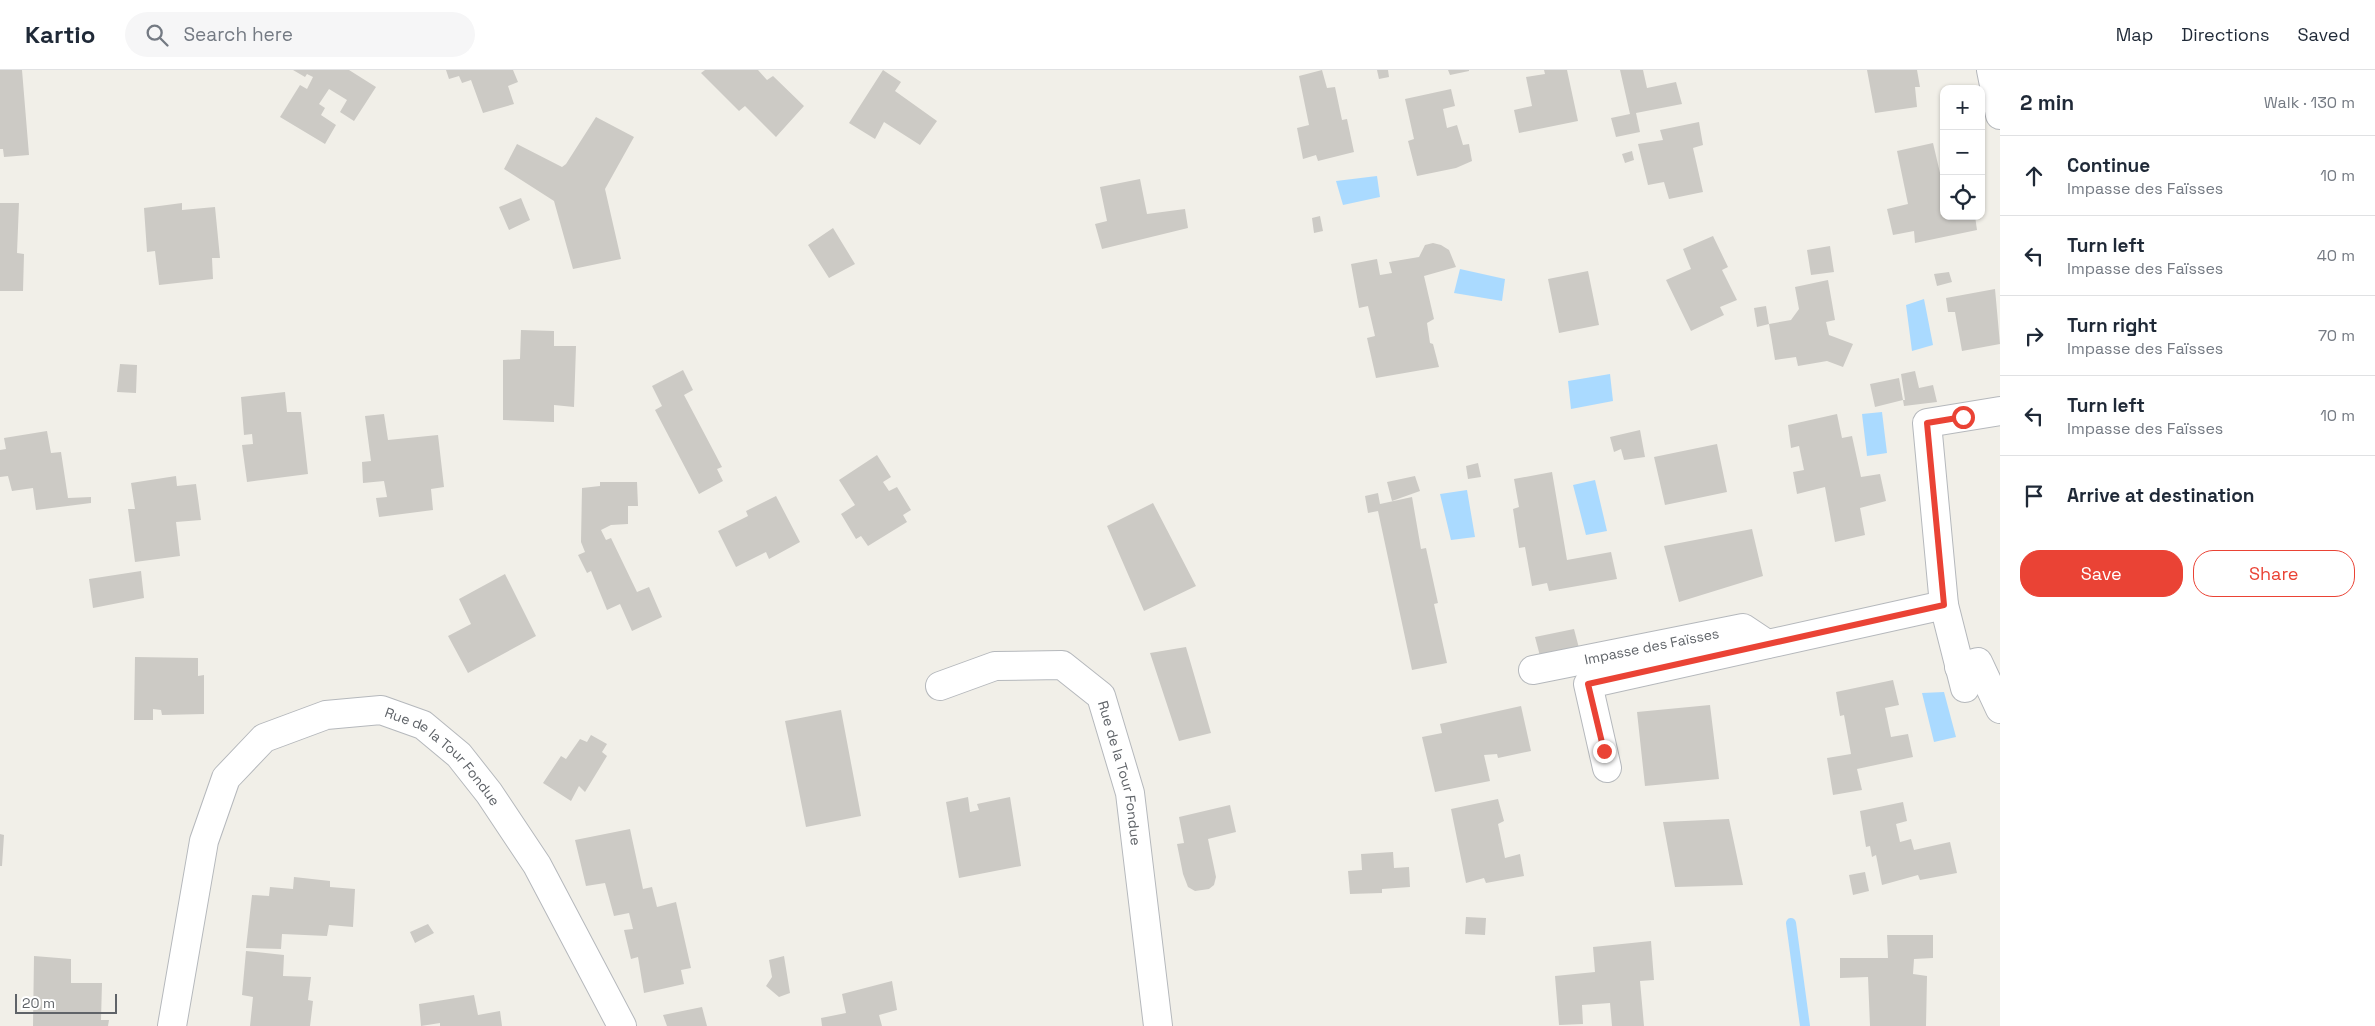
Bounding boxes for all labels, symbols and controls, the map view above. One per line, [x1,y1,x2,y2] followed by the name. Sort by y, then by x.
[125,12,475,57] search box
[25,19,95,50] text: Kartio
[143,21,171,49] icon: search
[183,22,293,47] text: Search here
[2116,23,2153,46] text: Map
[2181,23,2270,46] text: Directions
[2298,23,2350,46] text: Saved
[1940,85,1985,220] map controls
[1940,85,1985,130] button: +
[2020,89,2074,116] text: 2 min
[2264,92,2355,113] text: Walk · 130 m
[1940,130,1985,175] button: −
[2067,153,2150,178] text: Continue
[2020,162,2048,190] icon: ahead
[2320,165,2355,186] text: 10 m
[1940,175,1985,220] button: locate
[2067,178,2223,199] text: Impasse des Faïsses
[2067,233,2145,258] text: Turn left
[2020,242,2048,270] icon: left
[2317,245,2355,266] text: 40 m
[2067,258,2223,279] text: Impasse des Faïsses
[2067,313,2157,338] text: Turn right
[2020,322,2048,350] icon: right
[2318,325,2355,346] text: 70 m
[2067,338,2223,359] text: Impasse des Faïsses
[2067,393,2145,418] text: Turn left
[2020,402,2048,430] icon: left
[2320,405,2355,426] text: 10 m
[1952,406,1975,429] route start
[2067,418,2223,439] text: Impasse des Faïsses
[2020,482,2048,510] icon: arrive
[2067,483,2255,508] text: Arrive at destination
[2020,550,2183,597] button: Save
[2193,550,2355,597] button: Share
[1583,624,1721,669] street label: Impasse des Faïsses
[1094,699,1145,846] street label: Rue de la Tour Fondue
[382,703,504,809] street label: Rue de la Tour Fondue
[1593,740,1616,763] route end
[15,991,118,1014] scale bar
[22,994,55,1012] text: 20 m

